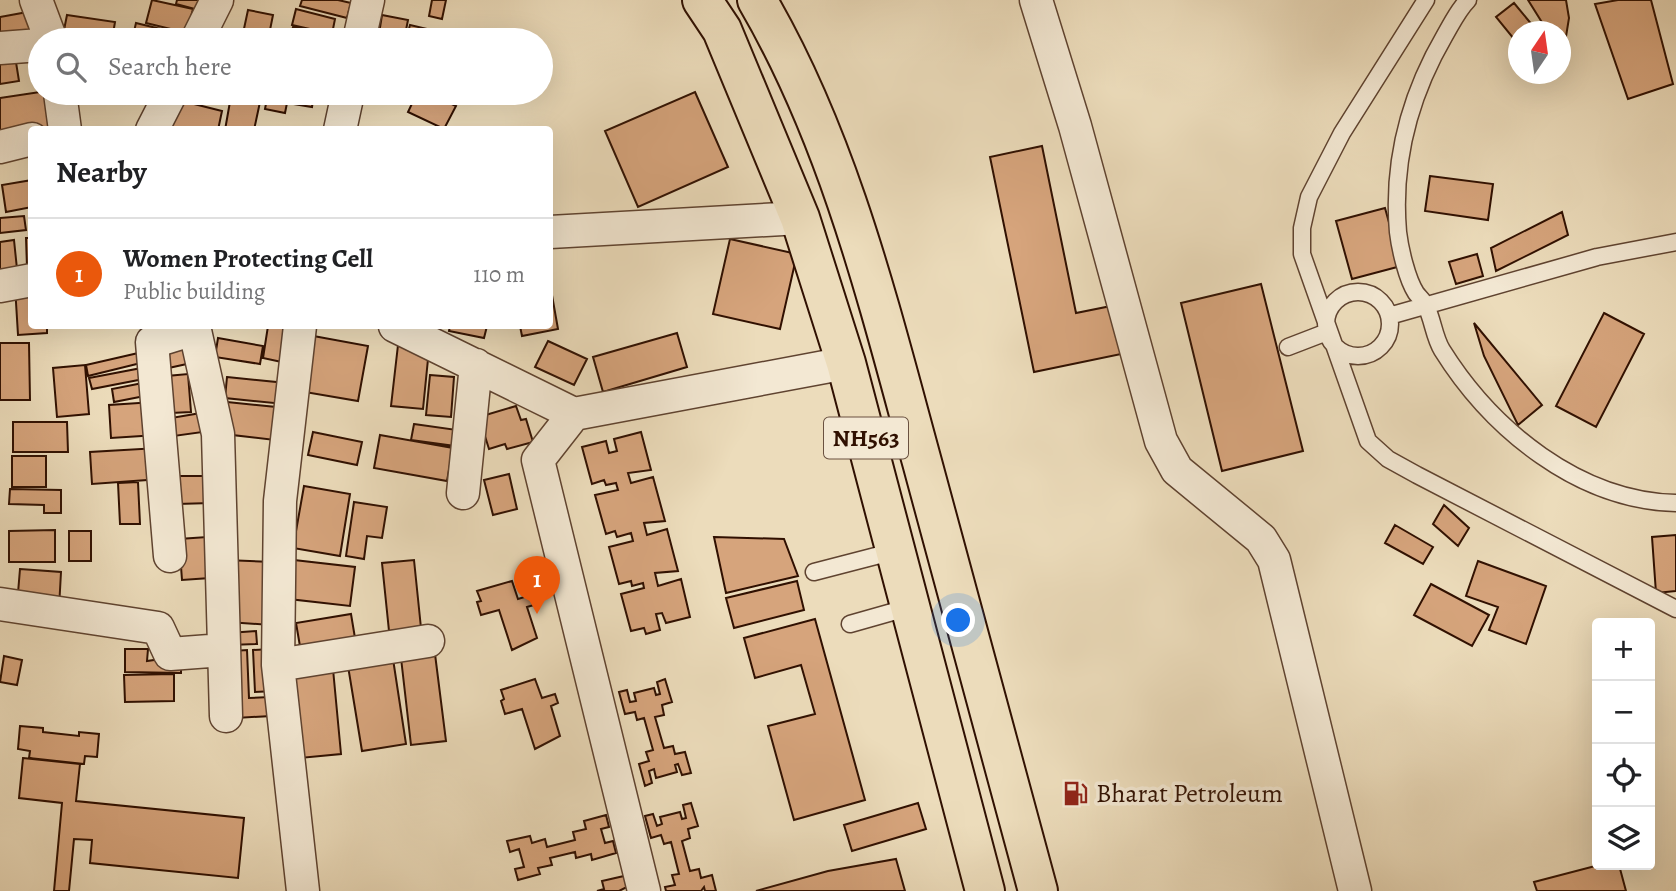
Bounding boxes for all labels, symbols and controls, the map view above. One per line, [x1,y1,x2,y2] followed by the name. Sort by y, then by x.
[1508,21,1571,84] north arrow
[28,28,553,105] search box
[52,48,90,86] icon: search
[108,49,232,84] text: Search here
[56,152,147,192] text: Nearby
[123,241,373,276] text: Women Protecting Cell
[75,259,83,290] text: 1
[473,259,525,290] text: 110 m
[123,276,265,307] text: Public building
[824,418,908,458] road number: NH563
[514,556,560,614] pin: 1
[941,603,975,637] your location
[1592,618,1655,870] map controls
[1592,618,1655,681] button: +
[1592,681,1655,744] button: −
[1592,744,1655,807] button: locate
[1096,776,1283,811] place label: Bharat Petroleum
[1062,779,1090,807] fuel station icon: Bharat Petroleum
[1592,807,1655,870] button: layers

